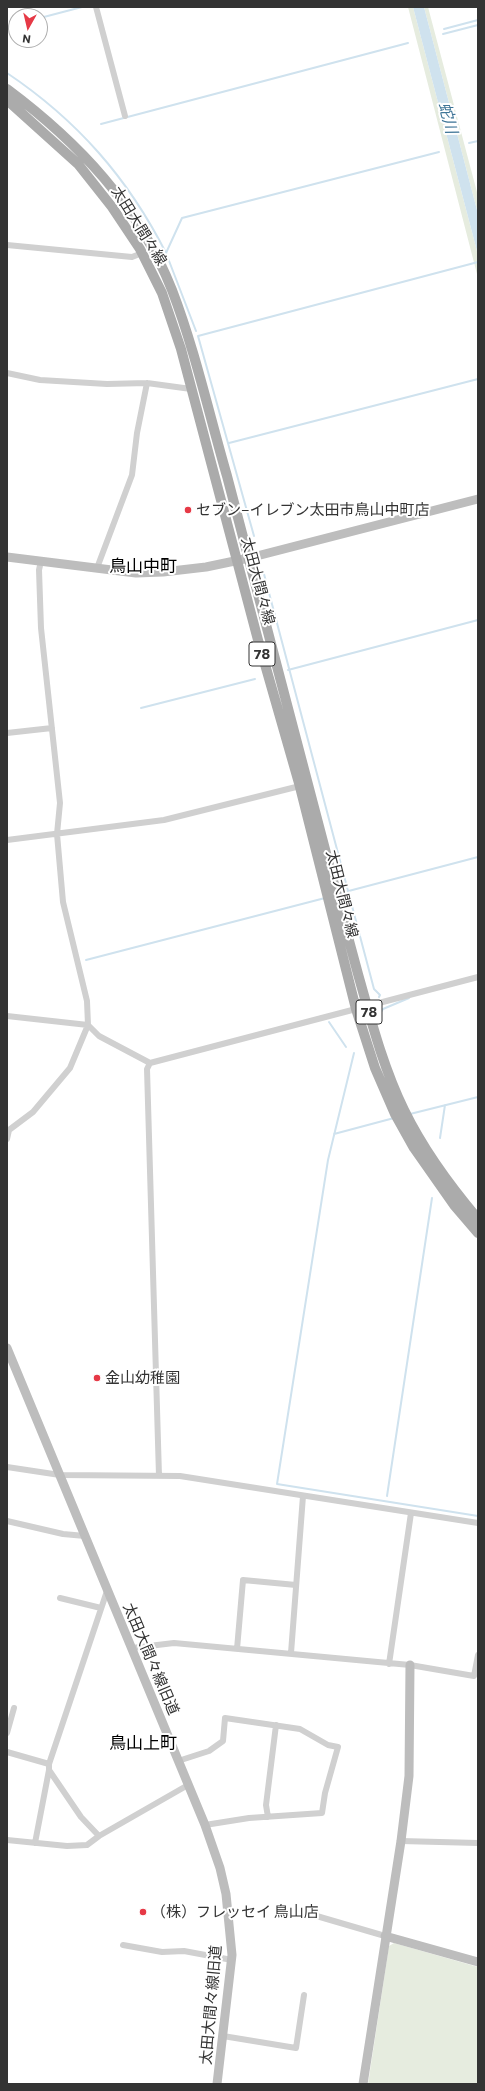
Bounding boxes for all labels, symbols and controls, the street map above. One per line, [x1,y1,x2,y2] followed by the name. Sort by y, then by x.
[8,8,48,48] north arrow
[21,32,31,46] text: N
[435,100,461,136] water label: 蛇川
[108,183,170,269] street label: 太田大間々線
[196,501,430,519] place label: セブン−イレブン太田市鳥山中町店
[183,505,193,515] marker: セブン−イレブン太田市鳥山中町店
[238,535,278,627] street label: 太田大間々線
[109,556,177,576] district label: 鳥山中町
[249,642,275,666] road number: 78
[322,848,362,940] street label: 太田大間々線
[356,1000,382,1024] road number: 78
[105,1369,180,1387] place label: 金山幼稚園
[92,1373,102,1383] marker: 金山幼稚園
[119,1600,183,1718] street label: 太田大間々線旧道
[109,1733,177,1753] district label: 鳥山上町
[151,1903,319,1921] place label: （株）フレッセイ 鳥山店
[138,1907,148,1917] marker: （株）フレッセイ 鳥山店
[197,1944,225,2066] street label: 太田大間々線旧道

